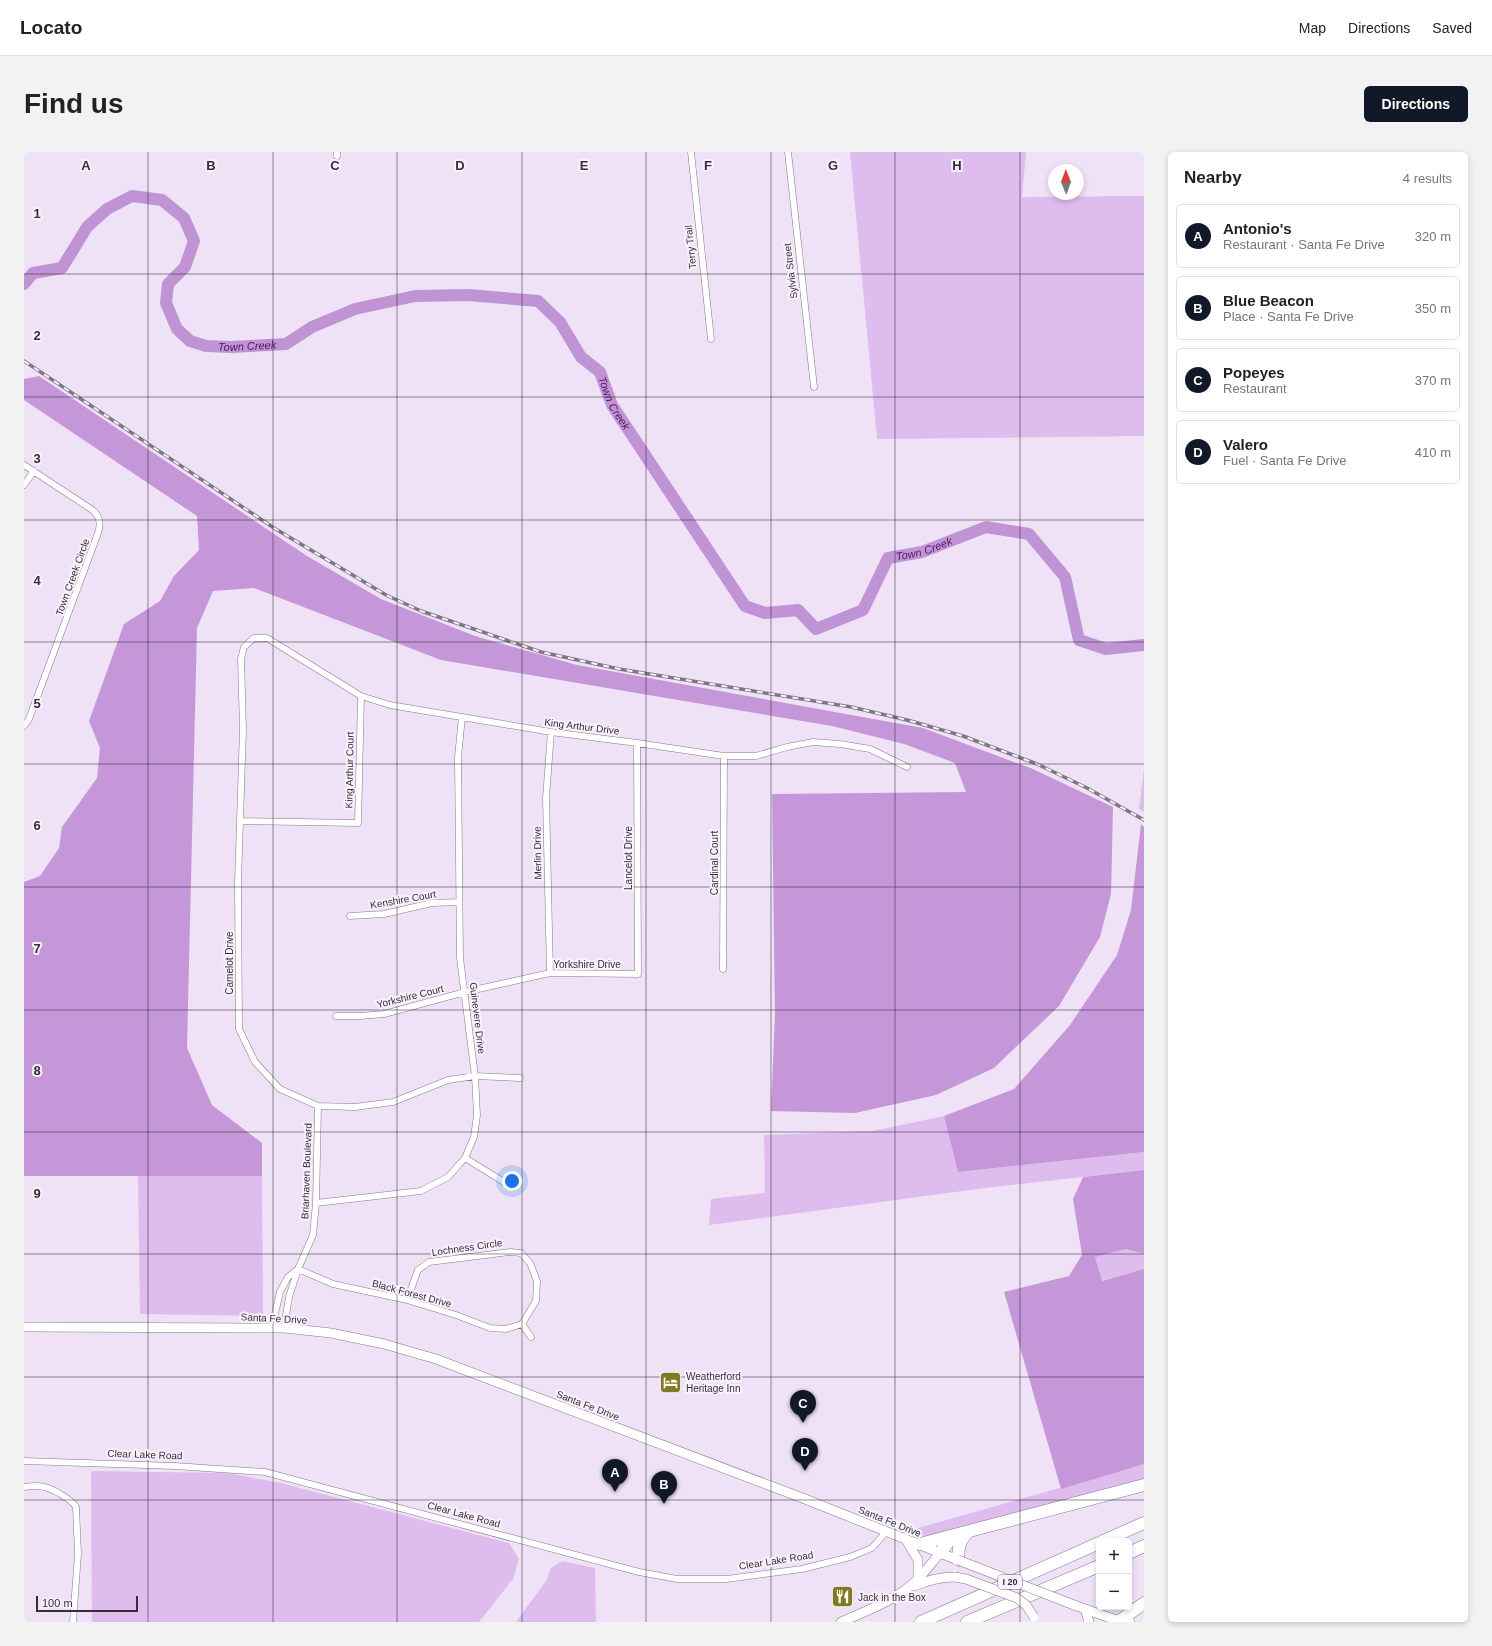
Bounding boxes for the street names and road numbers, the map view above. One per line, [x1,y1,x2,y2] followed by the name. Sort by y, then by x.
[683,225,698,269] street label: Terry Trail
[782,242,799,299] street label: Sylvia Street
[53,537,92,617] street label: Town Creek Circle
[544,716,621,737] street label: King Arthur Drive
[343,731,356,808] street label: King Arthur Court
[532,826,543,880] street label: Merlin Drive
[623,826,634,890] street label: Lancelot Drive
[709,831,720,895] street label: Cardinal Court
[369,888,437,911] street label: Kenshire Court
[224,931,235,995] street label: Camelot Drive
[553,959,621,970] street label: Yorkshire Drive
[468,982,487,1055] street label: Guinevere Drive
[376,983,445,1010] street label: Yorkshire Court
[299,1123,314,1219] street label: Briarhaven Boulevard
[431,1237,503,1258] street label: Lochness Circle
[371,1278,453,1309] street label: Black Forest Drive
[240,1311,308,1326] street label: Santa Fe Drive
[555,1388,621,1423] street label: Santa Fe Drive
[107,1448,183,1461] street label: Clear Lake Road
[426,1499,502,1530] street label: Clear Lake Road
[857,1504,923,1539] street label: Santa Fe Drive
[738,1549,814,1572] street label: Clear Lake Road
[998,1575,1022,1589] road number: I 20

